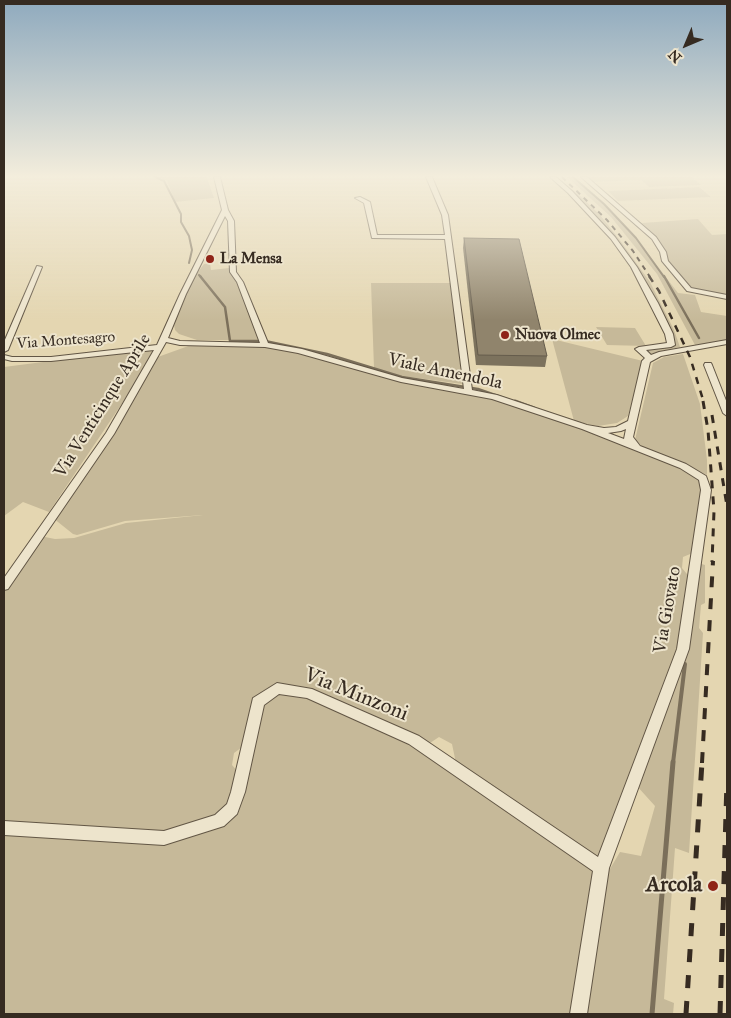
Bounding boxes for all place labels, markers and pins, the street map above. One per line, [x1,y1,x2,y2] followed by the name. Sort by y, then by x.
[220,250,282,268] place label: La Mensa
[204,253,216,265] marker: La Mensa
[515,326,600,344] place label: Nuova Olmec
[499,329,511,341] marker: Nuova Olmec
[646,873,702,899] place label: Arcola
[706,879,720,893] marker: Arcola

